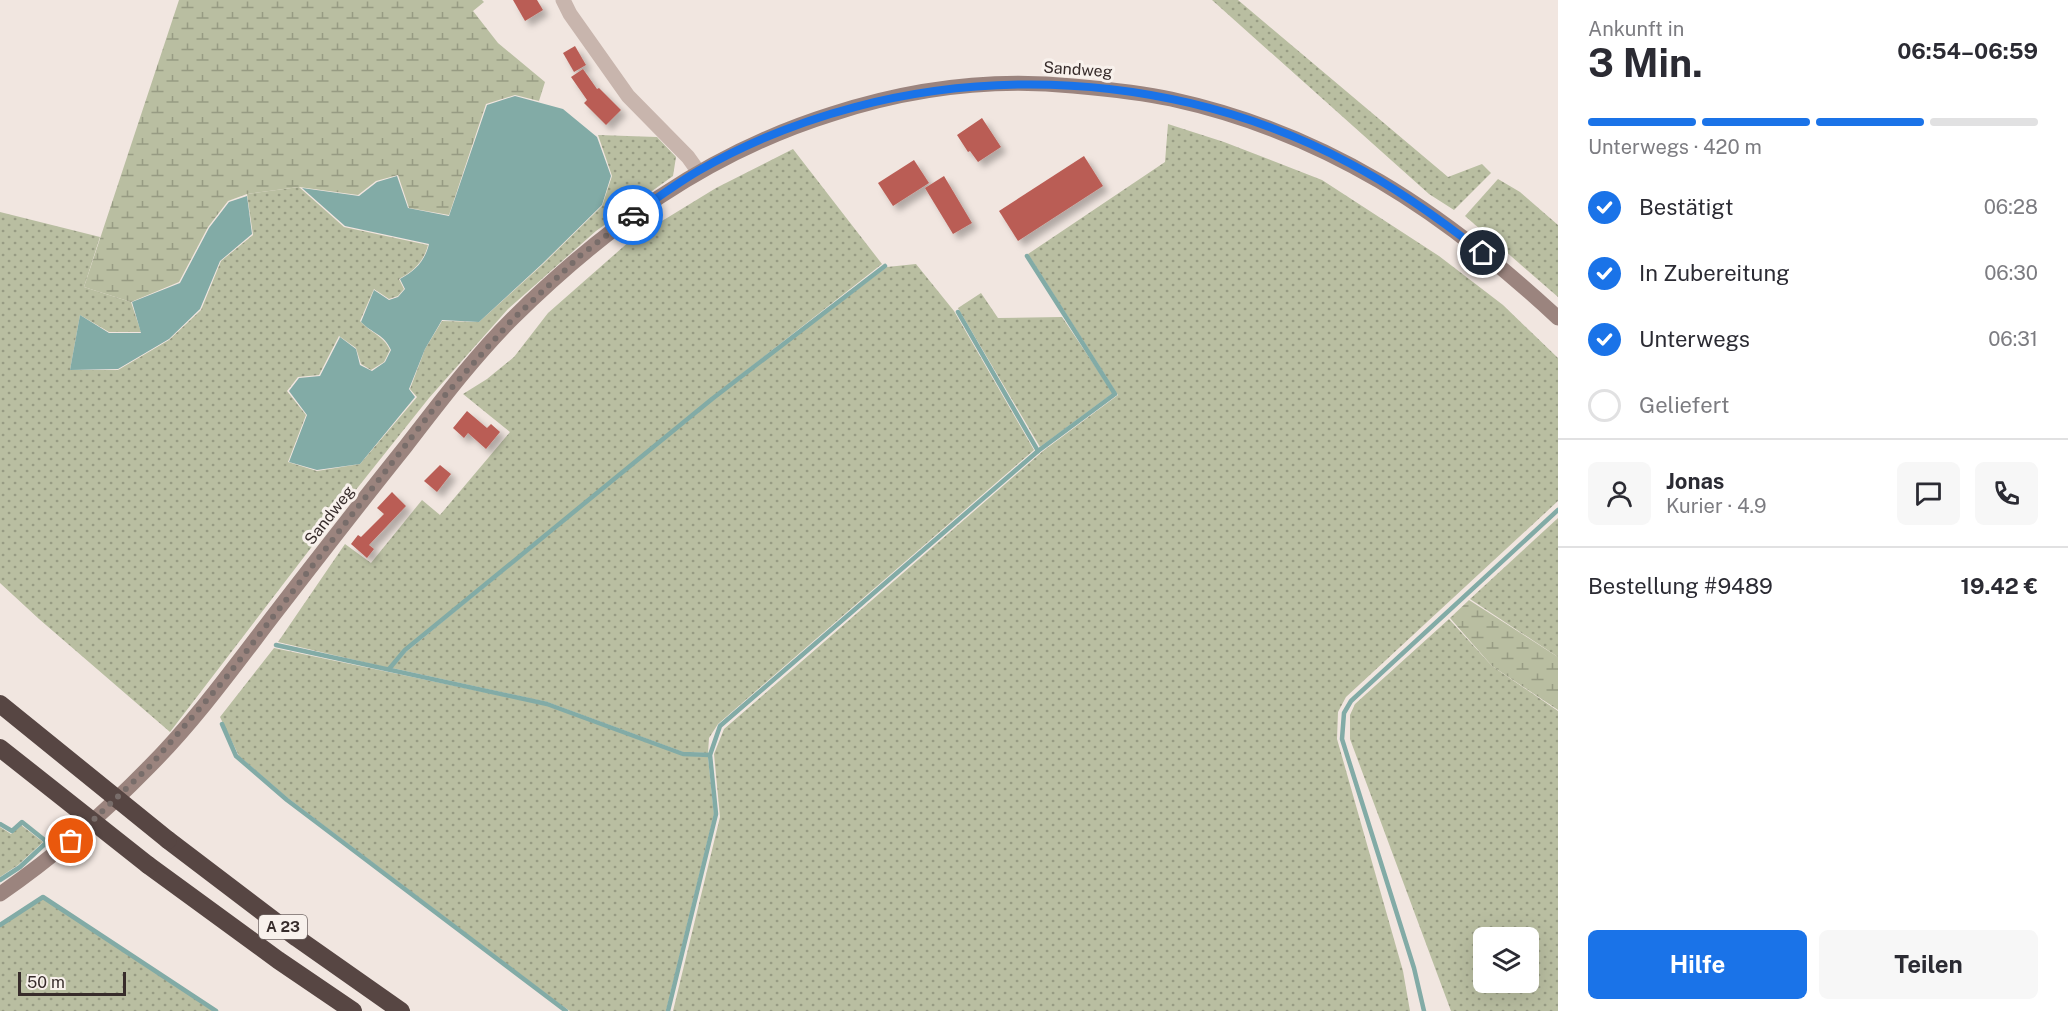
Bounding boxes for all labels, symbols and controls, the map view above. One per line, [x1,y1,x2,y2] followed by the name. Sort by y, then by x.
[1588,17,1684,41] text: Ankunft in
[1897,38,2038,64] text: 06:54–06:59
[1588,40,1703,86] text: 3 Min.
[1043,58,1113,81] street label: Sandweg
[1588,135,1762,159] text: Unterwegs · 420 m
[603,185,663,245] courier
[1588,191,1621,224] icon: check
[1639,194,1734,220] text: Bestätigt
[1984,195,2038,219] text: 06:28
[617,199,650,232] icon: car
[1457,227,1508,278] pin
[1466,236,1499,269] icon: home
[1588,257,1621,290] icon: check
[1639,260,1790,286] text: In Zubereitung
[1984,261,2038,285] text: 06:30
[1588,323,1621,356] icon: check
[1639,326,1750,352] text: Unterwegs
[1988,327,2038,351] text: 06:31
[1639,392,1729,418] text: Geliefert
[1588,462,1651,525] button: person
[1897,462,1960,525] button: chat
[1975,462,2038,525] button: phone
[1666,468,1724,494] text: Jonas
[300,482,358,549] street label: Sandweg
[1666,494,1766,518] text: Kurier · 4.9
[1588,573,1773,599] text: Bestellung #9489
[1961,573,2038,599] text: 19.42 €
[45,815,96,866] pin
[54,824,87,857] icon: bag
[259,915,307,939] road number: A 23
[1473,927,1539,993] map controls
[1473,927,1539,993] button: layers
[1588,930,1807,999] button: Hilfe
[1819,930,2038,999] button: Teilen
[18,969,126,996] scale bar
[27,973,65,992] text: 50 m

